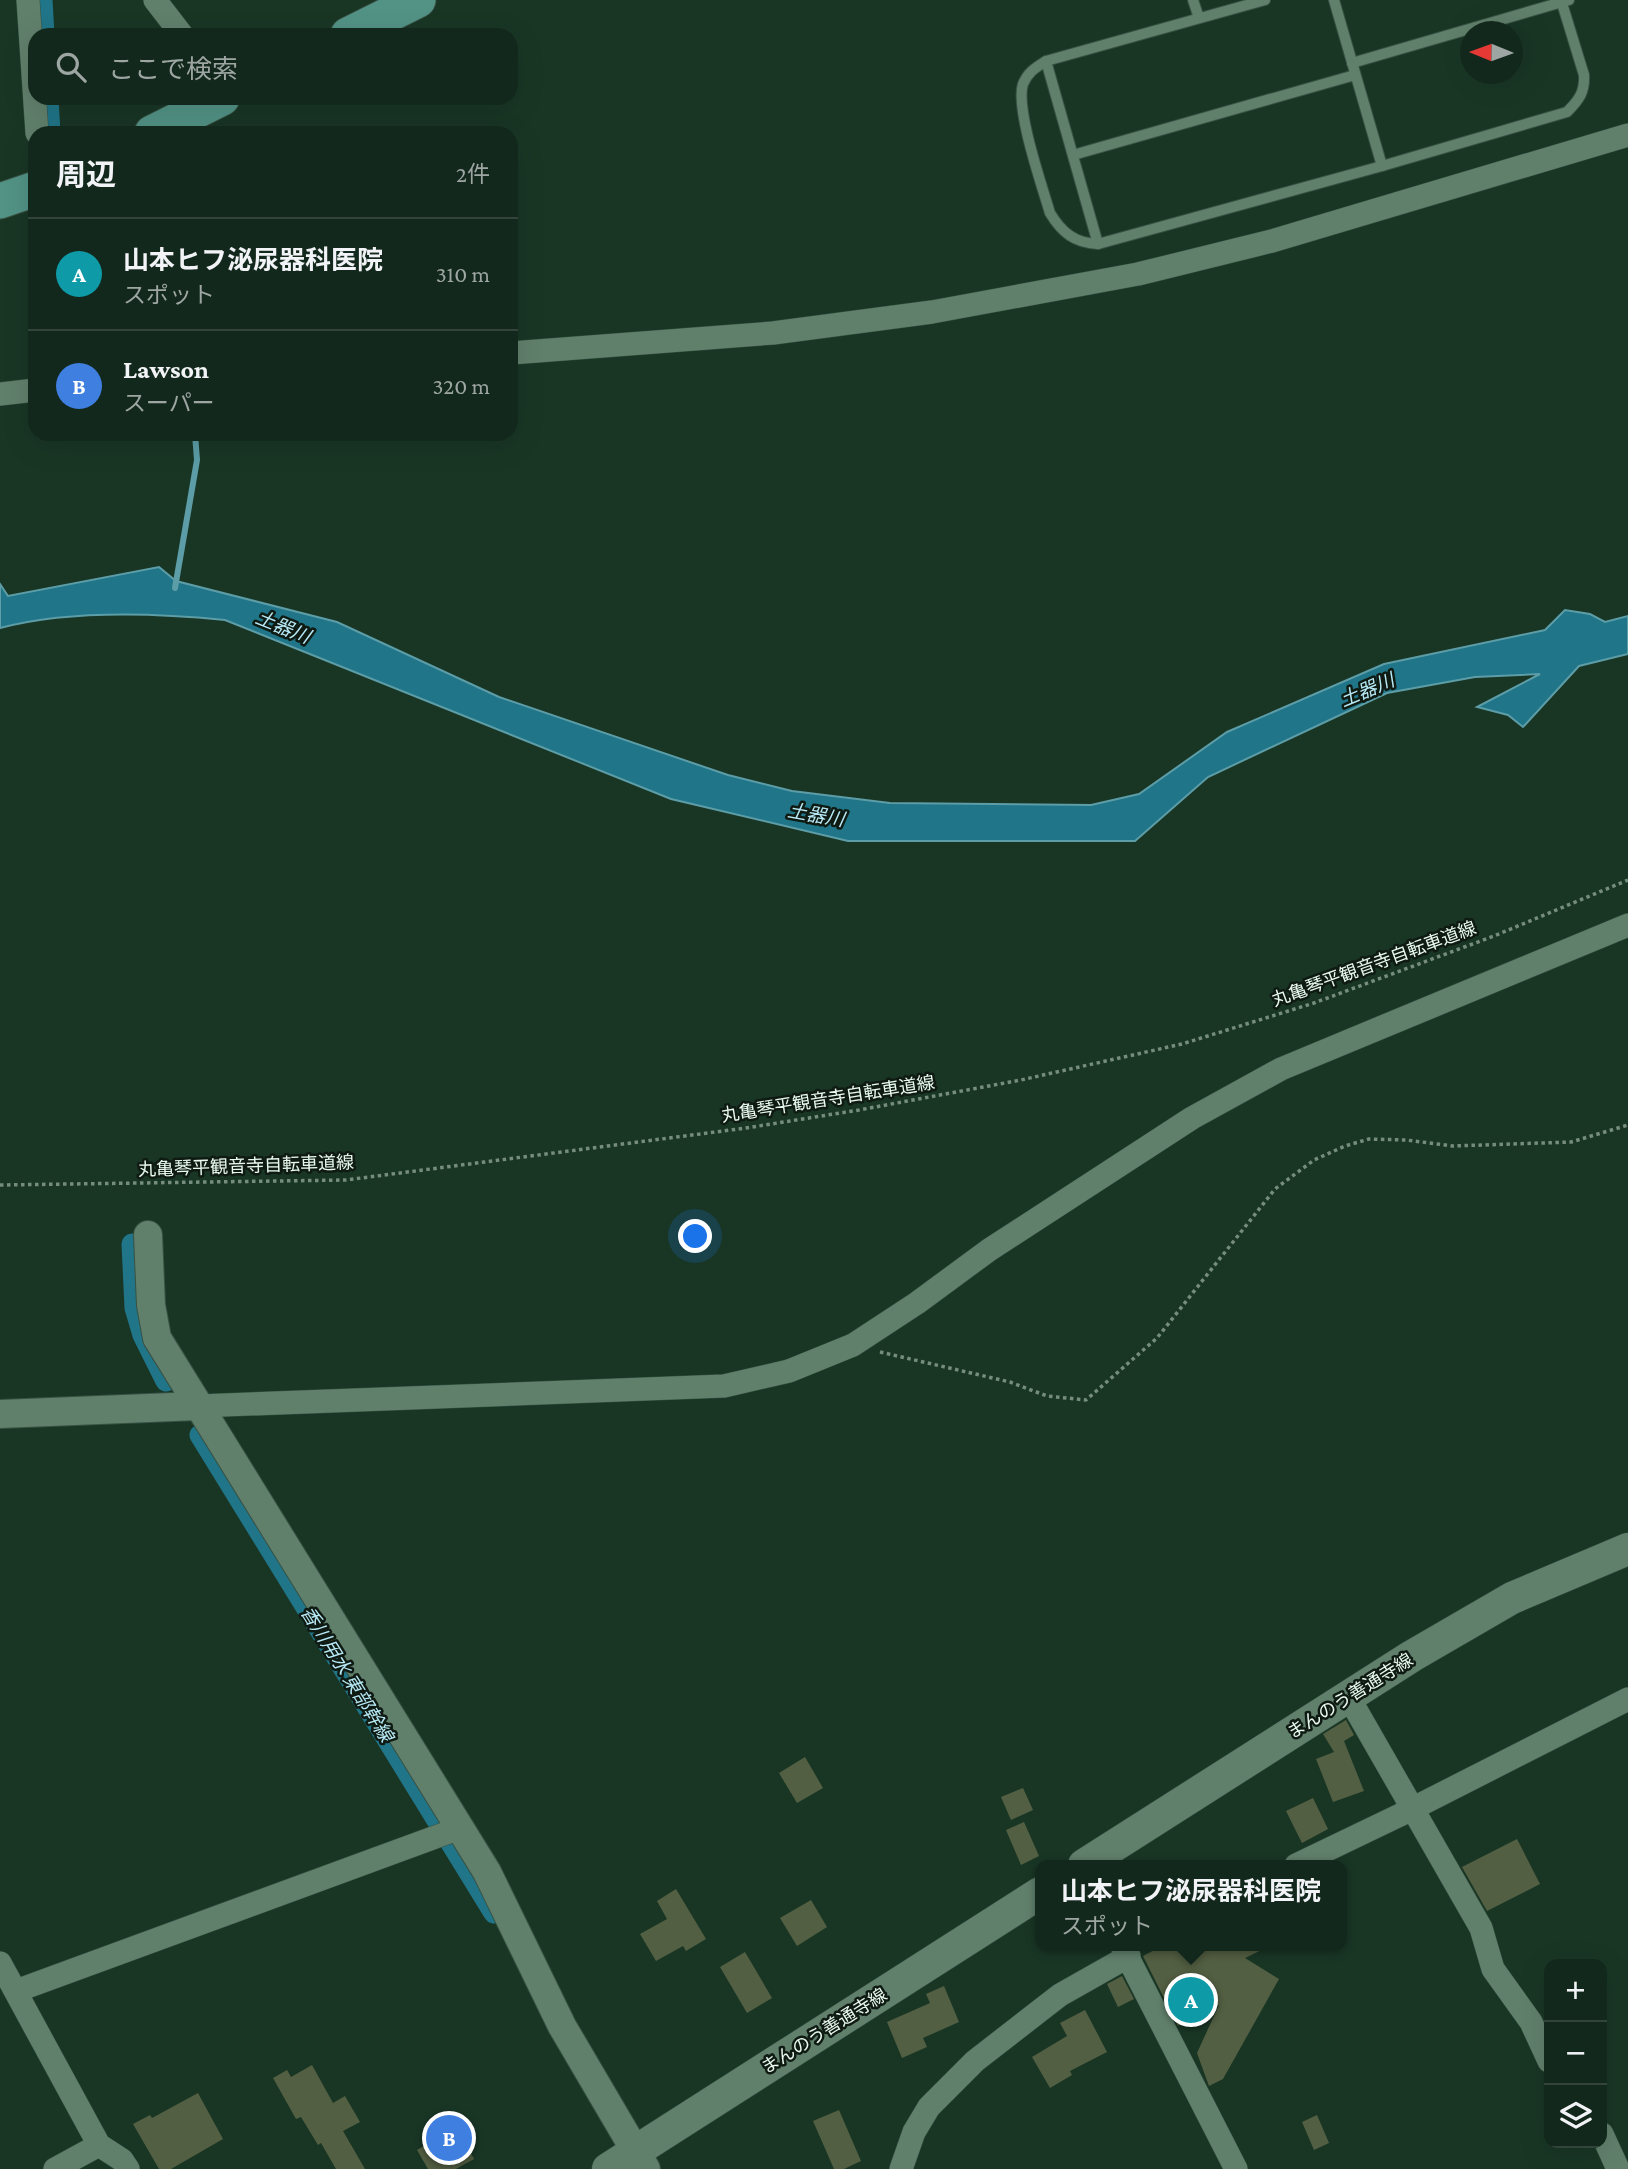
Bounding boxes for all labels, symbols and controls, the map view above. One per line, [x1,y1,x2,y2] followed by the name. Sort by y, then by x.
[1460,21,1523,84] north arrow
[28,28,518,105] search box
[52,48,90,86] icon: search
[108,55,238,84] text: ここで検索
[56,158,116,191] text: 周辺
[456,161,490,187] text: 2件
[123,246,383,275] text: 山本ヒフ泌尿器科医院
[72,261,86,287] text: A
[436,261,490,287] text: 310 m
[123,282,215,308] text: スポット
[123,355,209,384] text: Lawson
[72,373,86,399] text: B
[432,373,490,399] text: 320 m
[123,390,215,416] text: スーパー
[253,607,315,648] water label: 土器川
[1337,668,1399,711] water label: 土器川
[786,800,848,831] water label: 土器川
[1269,918,1479,1010] street label: 丸亀琴平観音寺自転車道線
[720,1072,936,1126] street label: 丸亀琴平観音寺自転車道線
[138,1152,354,1180] street label: 丸亀琴平観音寺自転車道線
[678,1219,712,1253] your location
[297,1602,398,1747] water label: 香川用水 東部幹線
[1284,1649,1416,1743] street label: まんのう善通寺線
[1035,1860,1347,1951] popup
[1061,1877,1321,1906] text: 山本ヒフ泌尿器科医院
[1061,1913,1153,1939] text: スポット
[1544,1959,1607,2148] map controls
[1544,1959,1607,2022] button: +
[1168,1974,1214,2026] pin: A
[758,1984,890,2078] street label: まんのう善通寺線
[1544,2022,1607,2085] button: −
[1544,2085,1607,2148] button: layers
[426,2112,472,2164] pin: B

